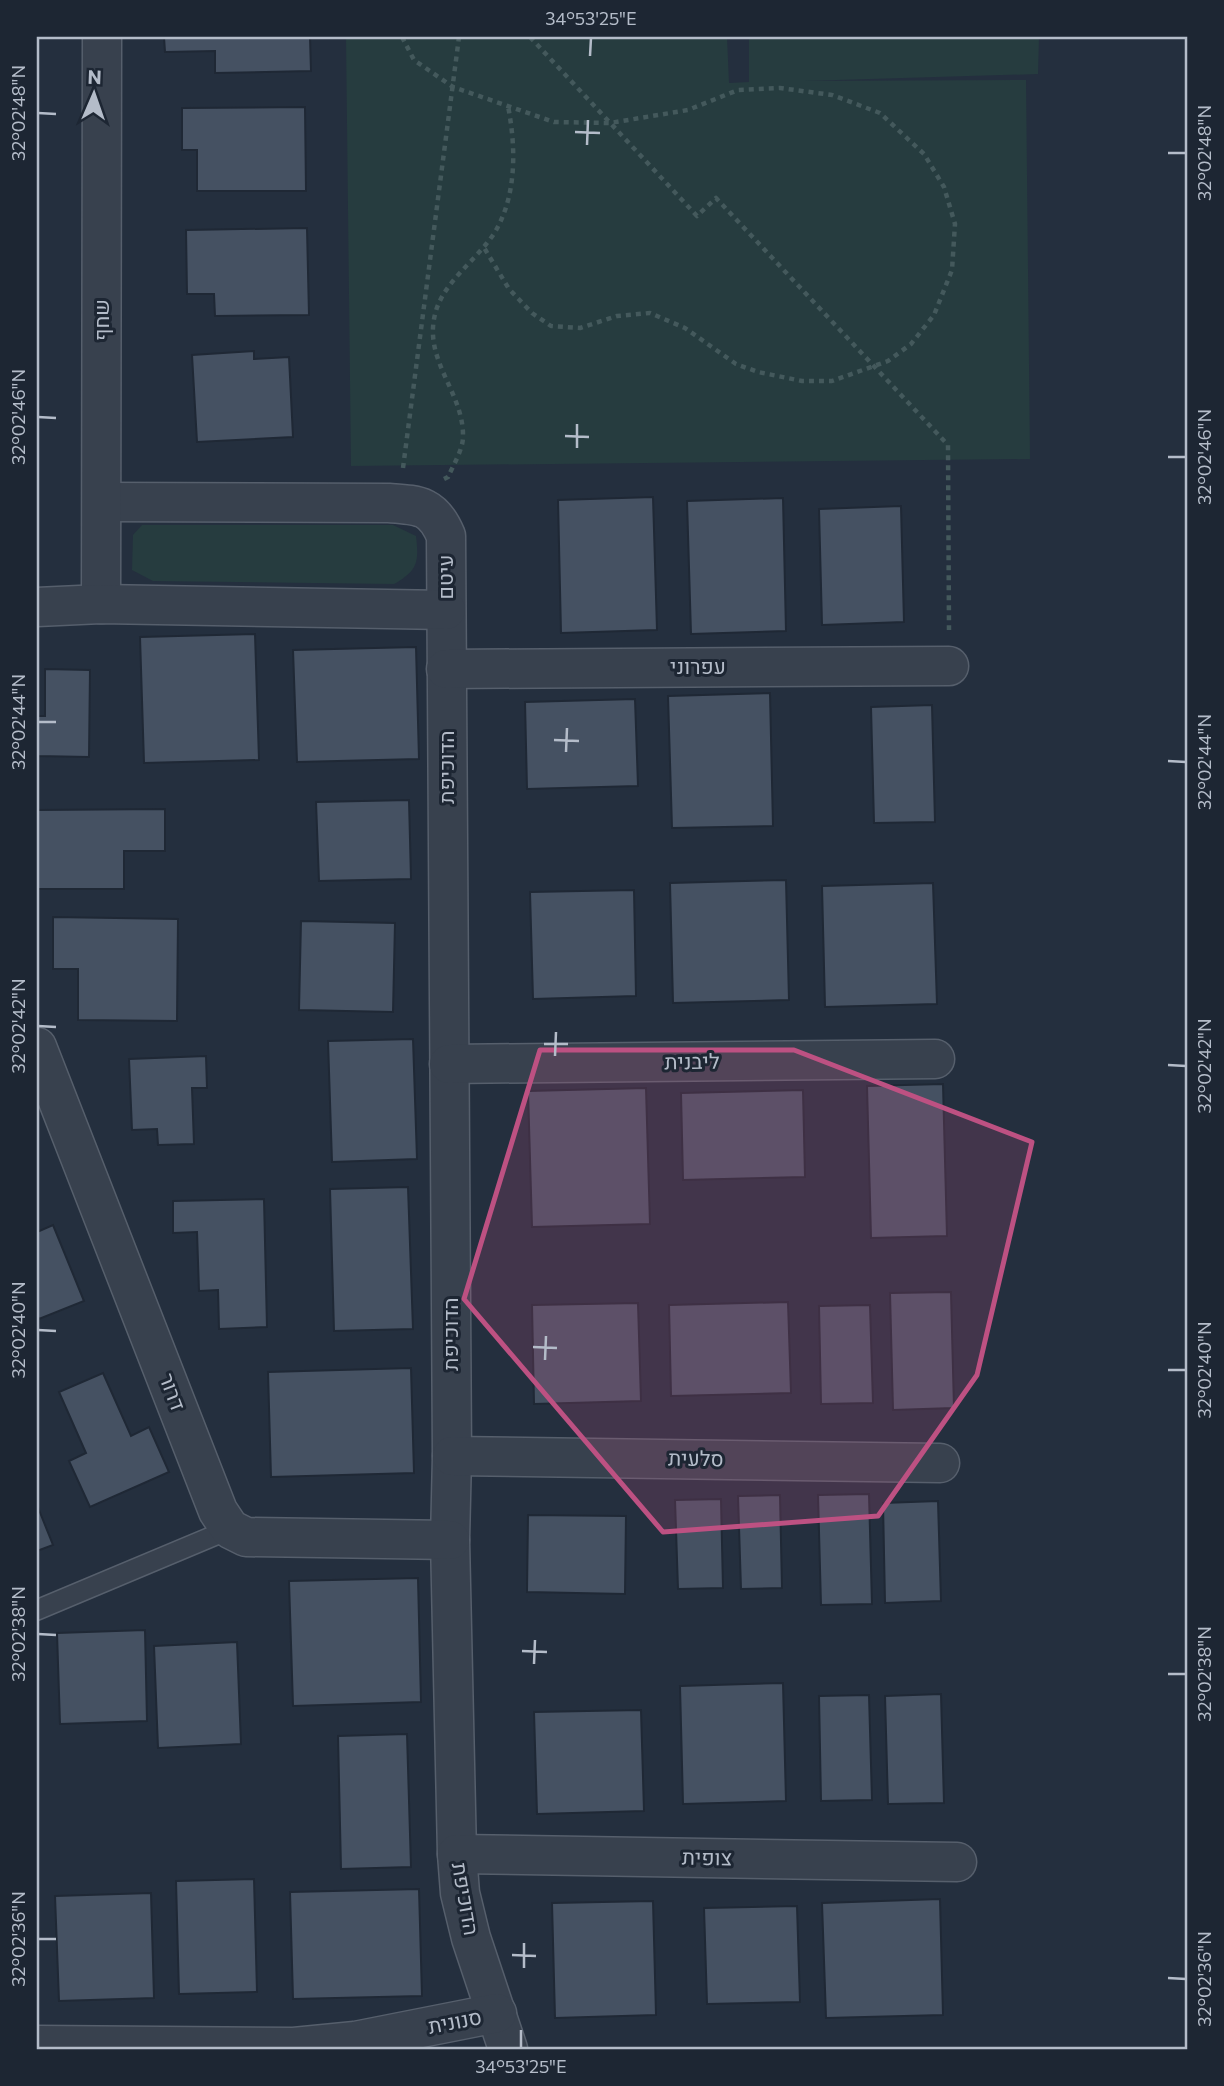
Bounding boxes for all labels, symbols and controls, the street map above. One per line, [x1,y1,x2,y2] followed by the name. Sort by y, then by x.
[545,7,637,29] text: 34°53'25"E
[60,60,130,130] north arrow
[7,65,29,161] text: 32°02'48"N
[87,65,102,88] text: N
[1193,105,1215,201] text: 32°02'48"N
[88,299,113,341] street label: שחף
[7,369,29,465] text: 32°02'46"N
[1193,409,1215,505] text: 32°02'46"N
[432,555,457,599] street label: עיטם
[670,653,726,678] street label: עפרוני
[7,674,29,770] text: 32°02'44"N
[1193,714,1215,810] text: 32°02'44"N
[433,730,458,804] street label: הדוכיפת
[7,979,29,1073] text: 32°02'42"N
[1193,1019,1215,1113] text: 32°02'42"N
[664,1048,720,1073] street label: ליבנית
[7,1282,29,1378] text: 32°02'40"N
[437,1297,462,1371] street label: הדוכיפת
[1193,1322,1215,1418] text: 32°02'40"N
[155,1369,192,1414] street label: דרור
[668,1445,724,1470] street label: סלעית
[7,1586,29,1682] text: 32°02'38"N
[1193,1626,1215,1722] text: 32°02'38"N
[682,1844,732,1869] street label: צופית
[448,1860,485,1937] street label: הדוכיפת
[7,1891,29,1987] text: 32°02'36"N
[1193,1931,1215,2027] text: 32°02'36"N
[426,2003,484,2038] street label: סנונית
[475,2055,567,2077] text: 34°53'25"E

